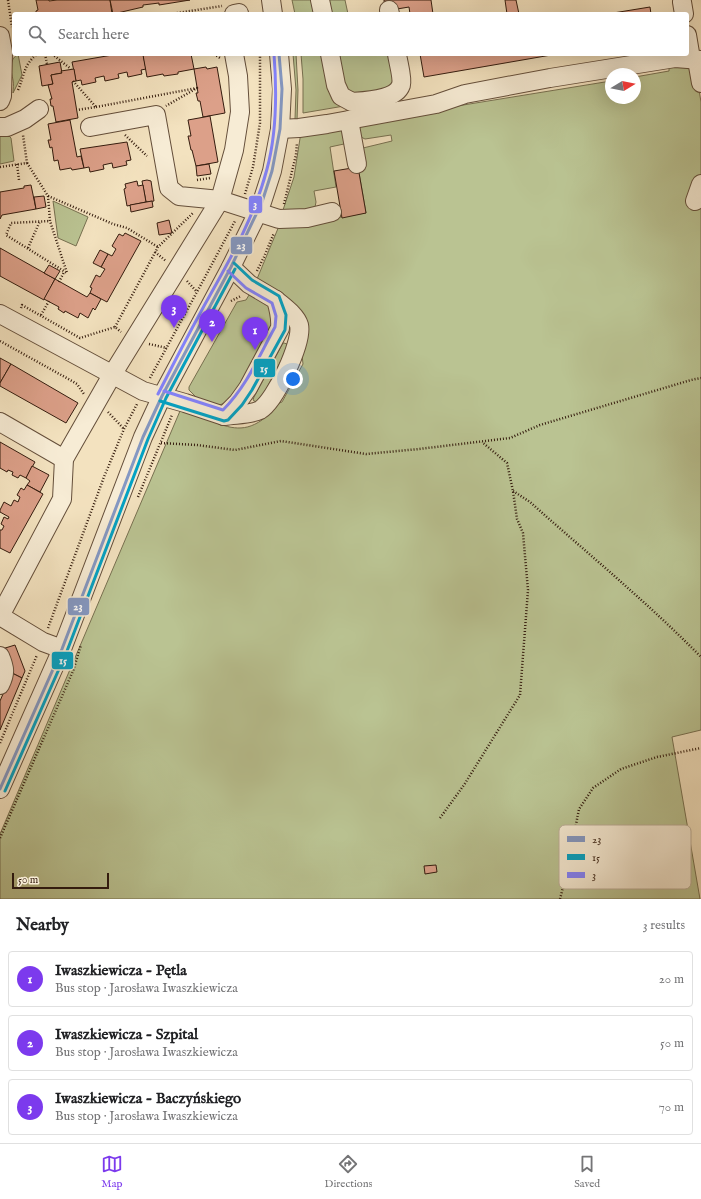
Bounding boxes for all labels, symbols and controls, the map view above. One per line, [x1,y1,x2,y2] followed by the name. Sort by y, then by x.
[12,12,689,56] search box
[26,23,48,45] icon: search
[58,25,129,44] text: Search here
[605,68,641,104] north arrow
[248,195,263,214] line badge: 3
[253,198,257,212] text: 3
[230,236,253,255] line badge: 23
[236,239,246,253] text: 23
[161,295,187,328] pin: 3
[199,309,225,342] pin: 2
[242,317,268,350] pin: 1
[253,358,276,378] line badge: 15
[260,362,268,376] text: 15
[283,369,303,389] your location
[67,597,90,616] line badge: 23
[73,600,83,614] text: 23
[51,651,74,670] line badge: 15
[59,654,67,668] text: 15
[559,825,691,889] legend
[592,833,601,847] text: 23
[592,851,600,865] text: 15
[592,869,596,883] text: 3
[12,871,109,890] scale bar
[18,873,38,887] text: 50 m
[16,915,69,936] text: Nearby
[643,917,685,934] text: 3 results
[55,961,187,980] text: Iwaszkiewicza - Pętla
[28,971,32,988] text: 1
[659,971,684,988] text: 20 m
[55,980,238,997] text: Bus stop · Jarosława Iwaszkiewicza
[55,1025,198,1044] text: Iwaszkiewicza - Szpital
[27,1035,33,1052] text: 2
[660,1035,684,1052] text: 50 m
[55,1044,238,1061] text: Bus stop · Jarosława Iwaszkiewicza
[55,1089,241,1108] text: Iwaszkiewicza - Baczyńskiego
[28,1099,32,1116] text: 3
[659,1099,684,1116] text: 70 m
[55,1108,238,1125] text: Bus stop · Jarosława Iwaszkiewicza
[101,1153,123,1191] tab: Map
[325,1153,372,1191] tab: Directions
[574,1153,600,1191] tab: Saved

